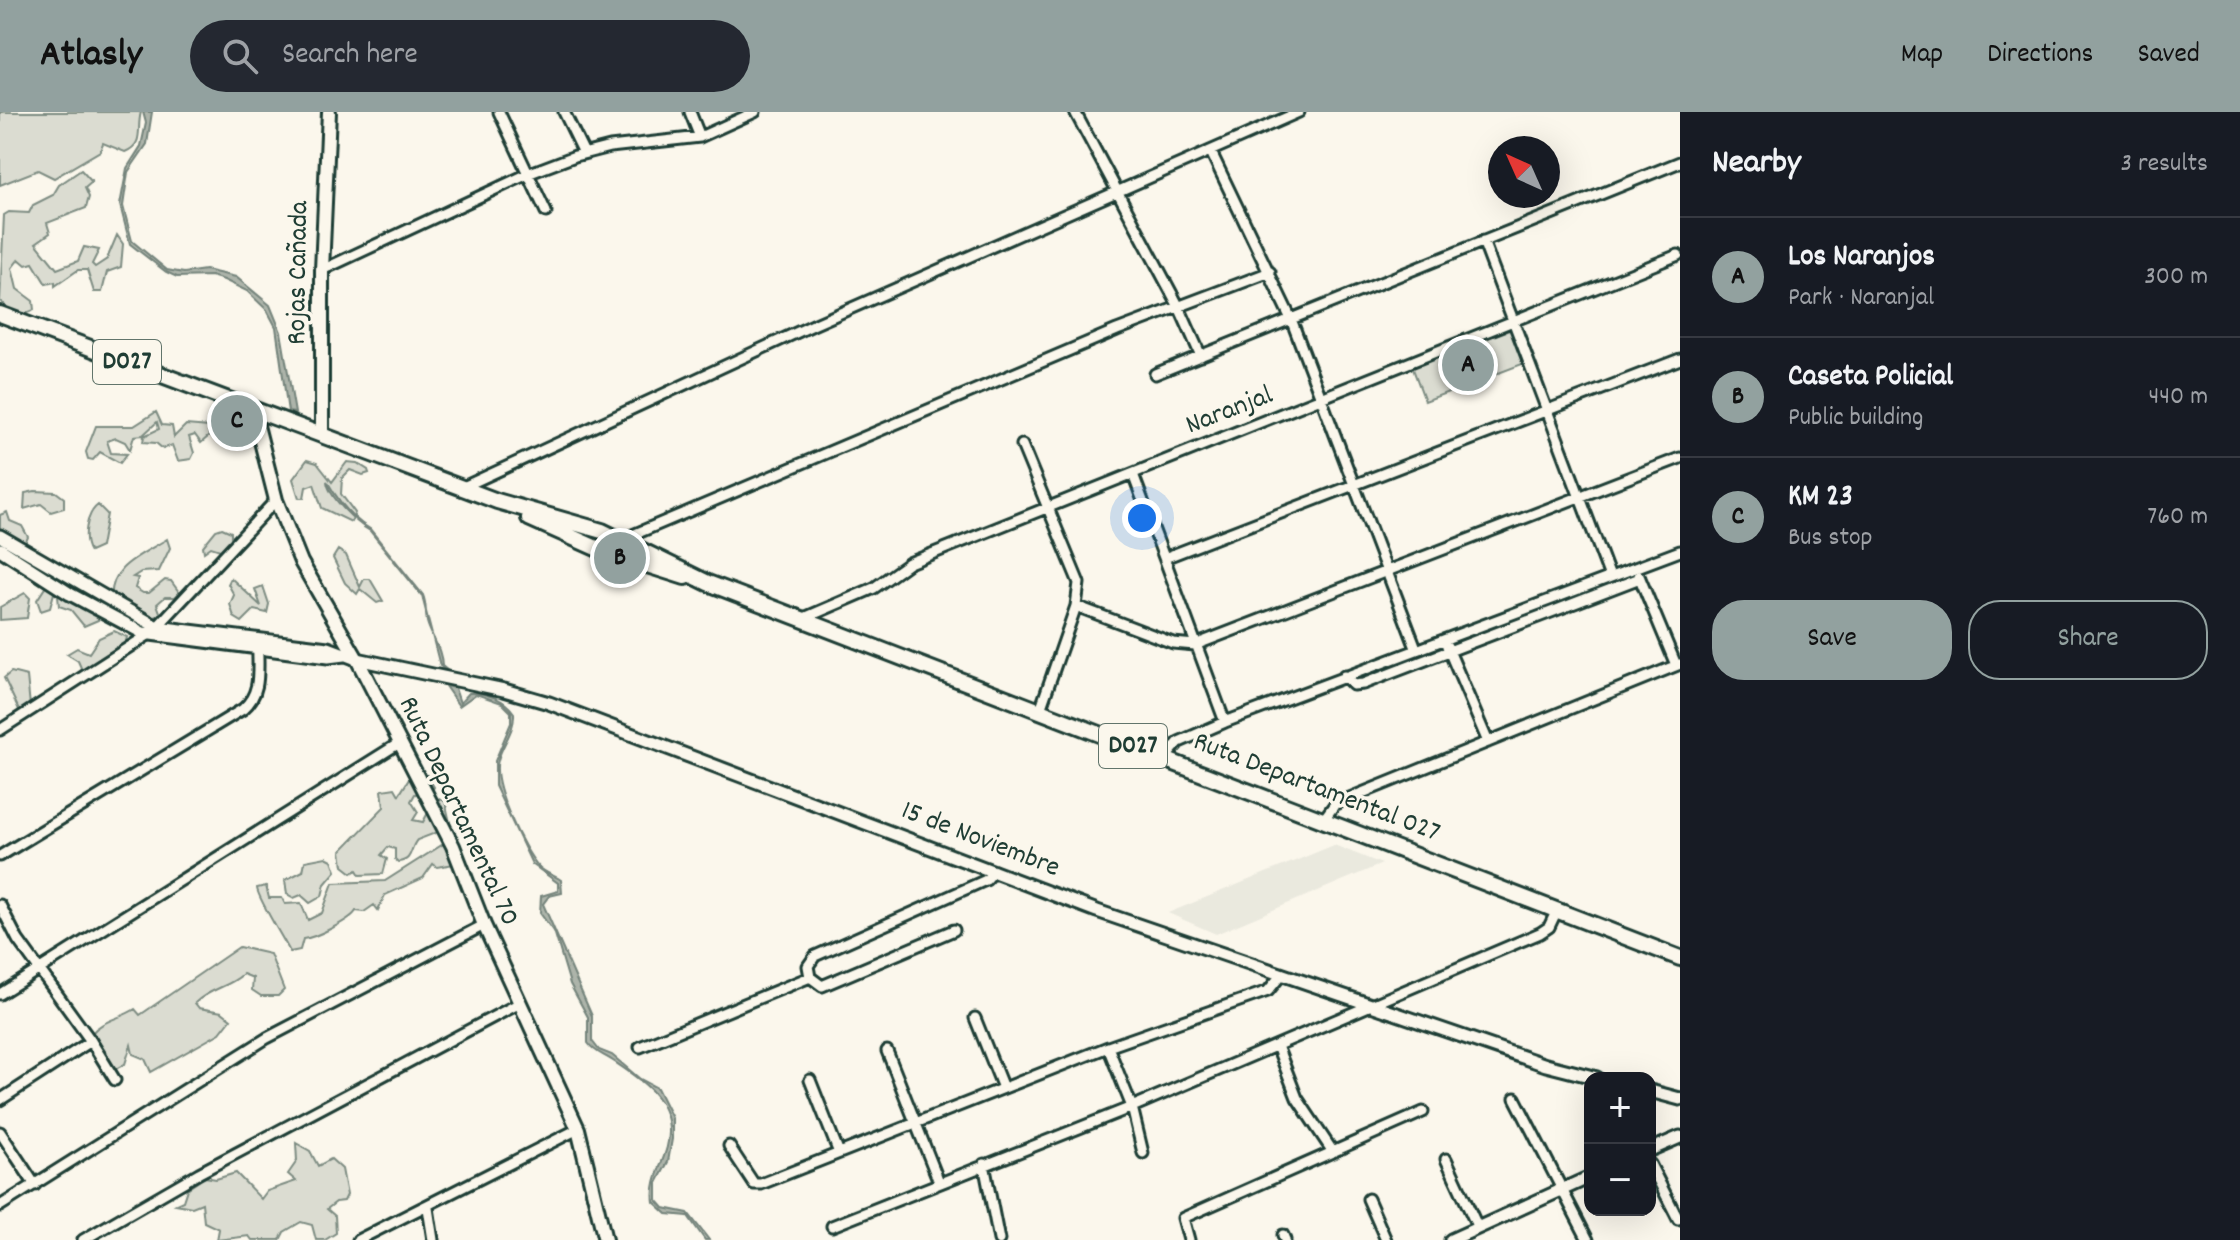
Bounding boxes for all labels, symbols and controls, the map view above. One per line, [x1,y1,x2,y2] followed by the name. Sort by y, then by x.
[190,20,750,92] search box
[40,29,142,84] text: Atlasly
[218,34,262,78] icon: search
[282,35,418,78] text: Search here
[1901,36,1943,76] text: Map
[1987,36,2093,76] text: Directions
[2137,36,2200,76] text: Saved
[1488,136,1560,208] north arrow
[1712,140,1801,189] text: Nearby
[2121,146,2208,183] text: 3 results
[279,200,321,345] street label: Rojas Cañada
[1788,237,1935,280] text: Los Naranjos
[1731,259,1745,296] text: A
[2144,259,2208,296] text: 300 m
[1788,280,1934,317] text: Park · Naranjal
[1442,335,1494,395] pin: A
[93,340,161,384] road number: D027
[1788,357,1953,400] text: Caseta Policial
[1181,377,1280,447] street label: Naranjal
[1732,379,1744,416] text: B
[2148,379,2208,416] text: 440 m
[211,391,263,451] pin: C
[1788,400,1923,437] text: Public building
[1788,477,1853,520] text: KM 23
[1122,498,1162,538] your location
[1732,499,1744,536] text: C
[2147,499,2208,536] text: 760 m
[1788,520,1873,557] text: Bus stop
[594,528,646,588] pin: B
[1712,600,1952,680] button: Save
[1968,600,2208,680] button: Share
[386,691,528,933] street label: Ruta Departamental 70
[1187,723,1445,855] street label: Ruta Departamental 027
[1099,724,1167,768] road number: D027
[895,792,1065,890] street label: 15 de Noviembre
[1584,1072,1656,1216] map controls
[1584,1072,1656,1144] button: +
[1584,1144,1656,1216] button: −

